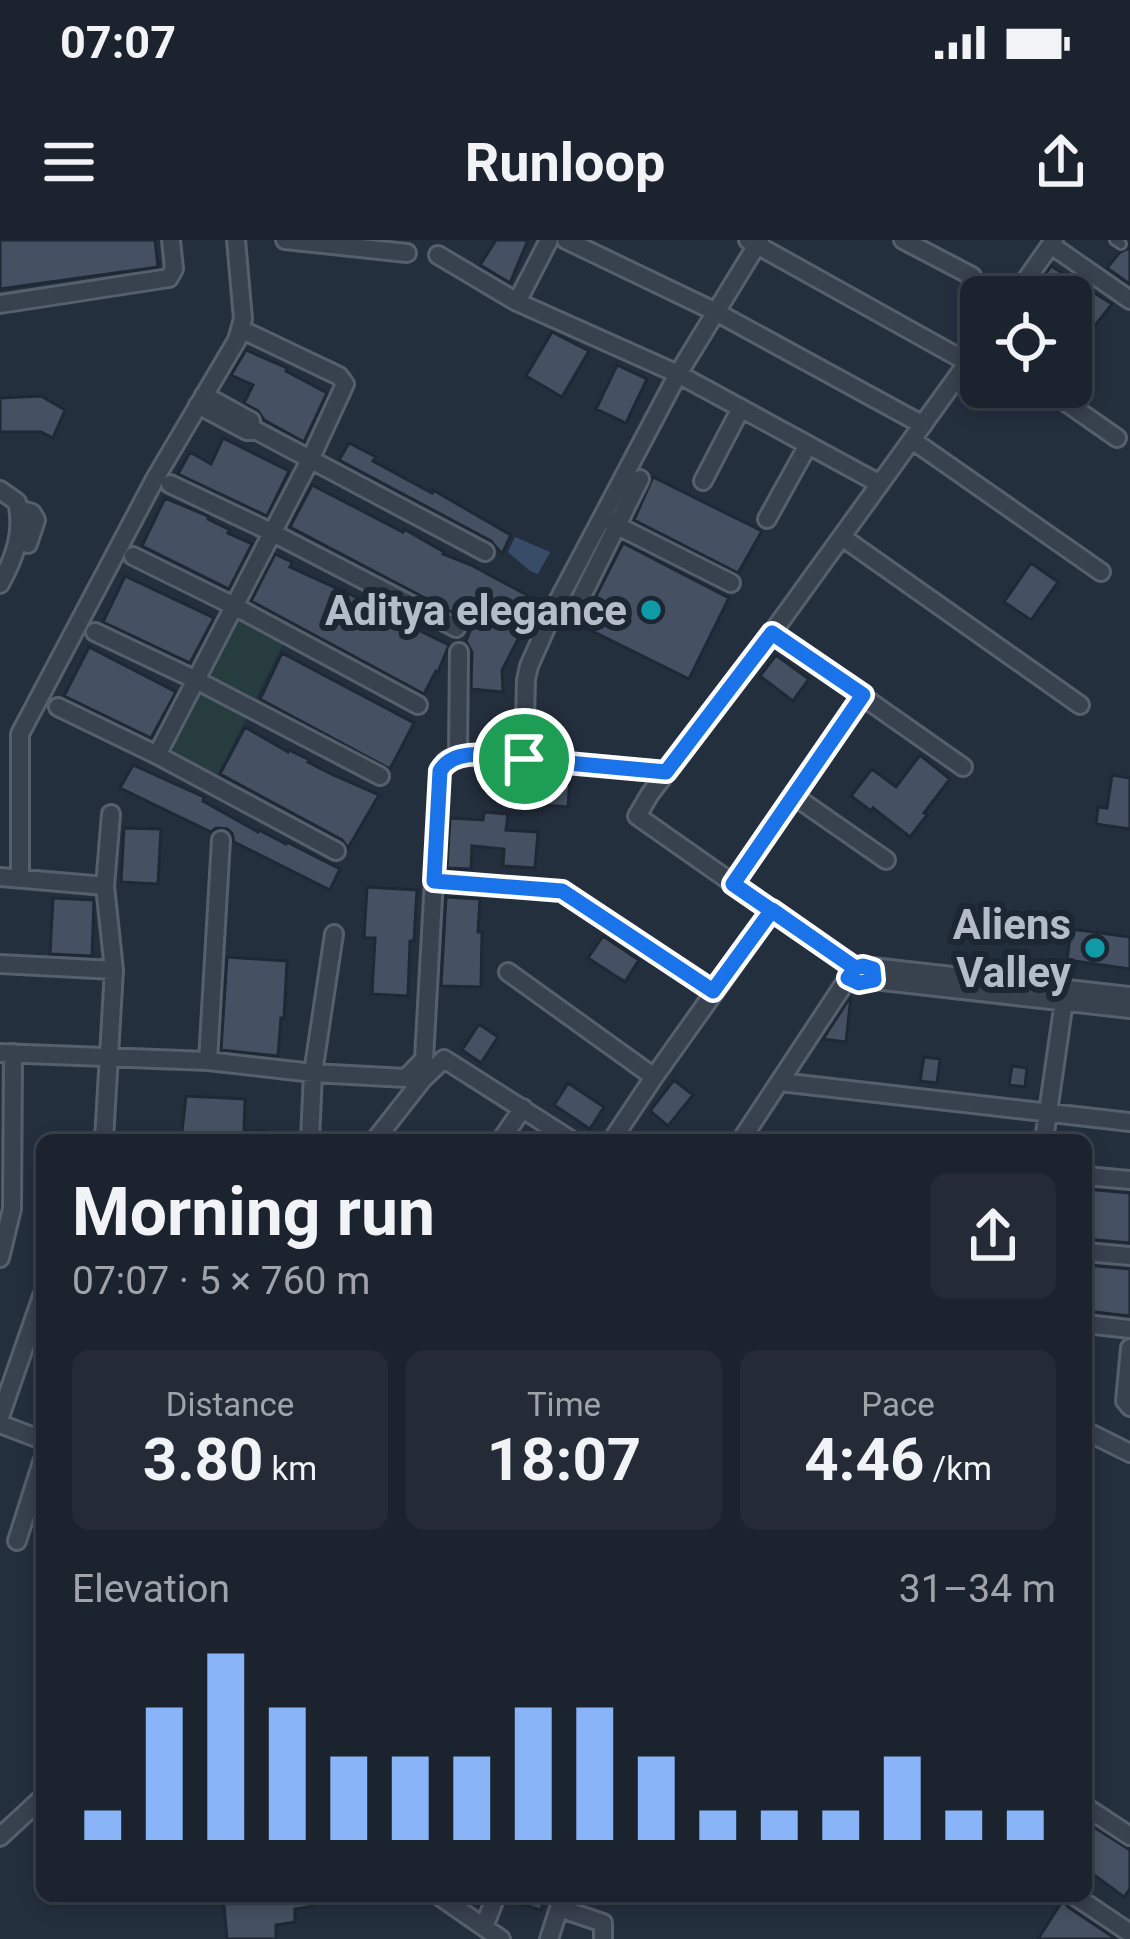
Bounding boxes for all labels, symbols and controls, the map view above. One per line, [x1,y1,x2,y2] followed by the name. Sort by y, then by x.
[60,16,176,69] text: 07:07
[36,129,102,195] icon: menu
[1028,129,1094,195] icon: share
[465,131,665,194] text: Runloop
[960,276,1092,408] map controls
[960,276,1092,408] button: locate
[325,586,627,635] place label: Aditya elegance
[638,597,664,623] marker: Aditya elegance
[473,708,575,810] pin
[491,726,557,792] icon: arrive
[953,900,1072,997] place label: Aliens Valley
[1082,935,1108,961] marker: Aliens Valley
[930,1173,1056,1299] button: share
[72,1174,435,1251] text: Morning run
[72,1258,370,1304] text: 07:07 · 5 × 760 m
[166,1385,294,1424] text: Distance
[527,1385,601,1424] text: Time
[861,1385,935,1424] text: Pace
[143,1424,263,1495] text: 3.80
[487,1424,641,1495] text: 18:07
[804,1424,924,1495] text: 4:46
[263,1449,317,1488] text: km
[924,1449,992,1488] text: /km
[72,1566,230,1612] text: Elevation
[899,1566,1056,1612] text: 31–34 m

